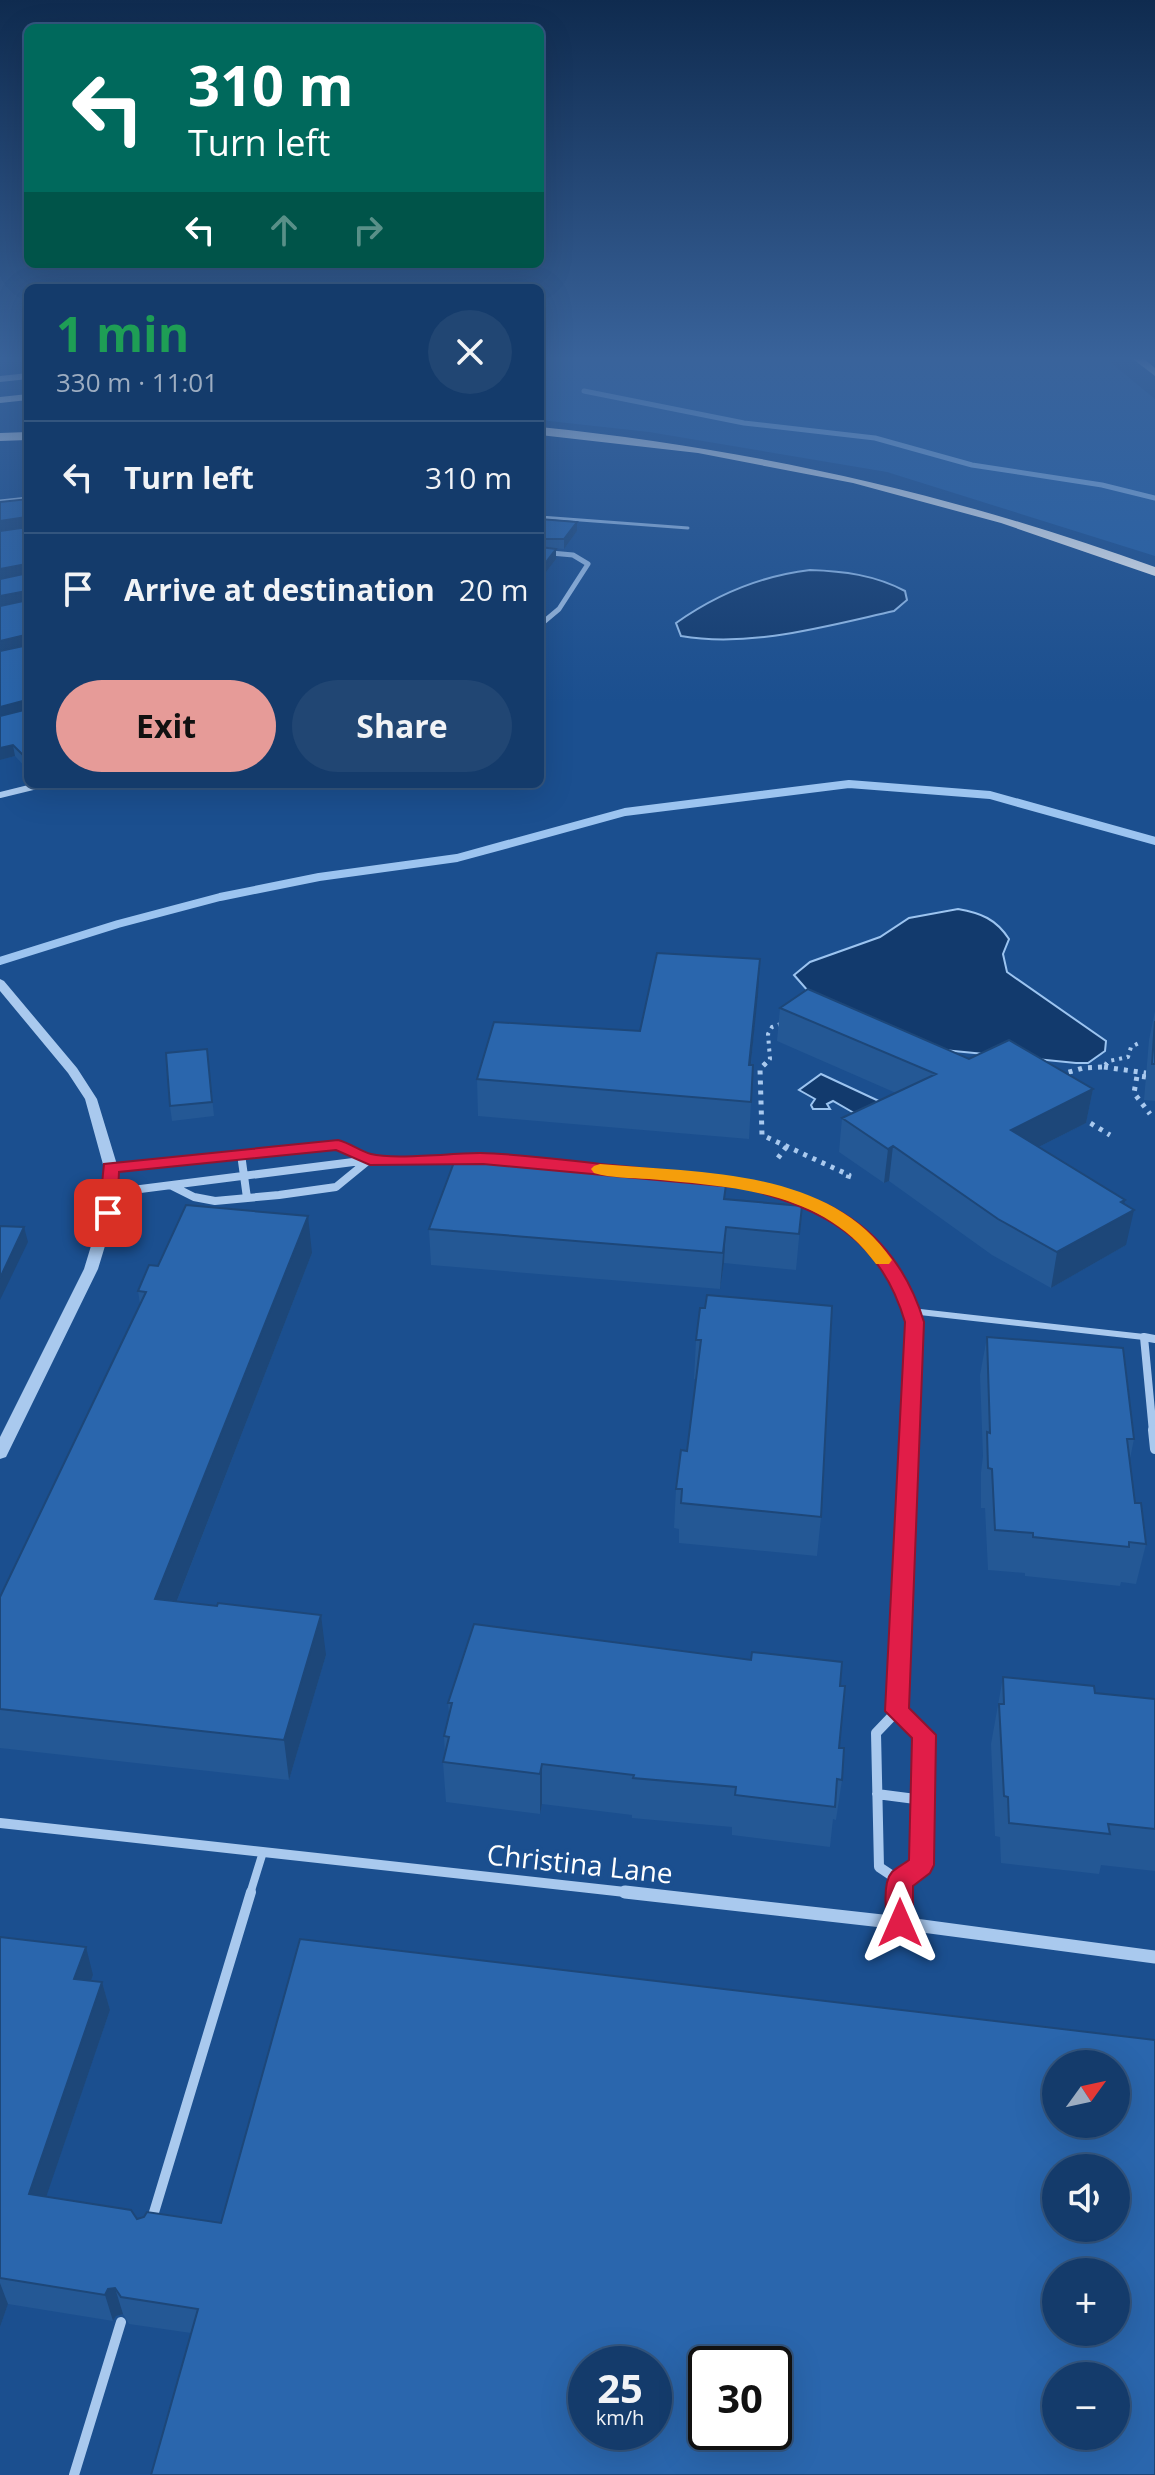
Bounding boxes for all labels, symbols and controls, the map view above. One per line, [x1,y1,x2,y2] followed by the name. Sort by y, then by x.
[188,46,354,122] text: 310 m
[56,56,160,160] icon: left
[188,118,330,167] text: Turn left
[178,208,222,252] icon: left
[262,208,306,252] icon: ahead
[346,208,390,252] icon: right
[56,301,189,366] text: 1 min
[428,310,512,394] button: close
[56,364,218,400] text: 330 m · 11:01
[56,455,100,499] icon: left
[124,457,254,498] text: Turn left
[425,457,512,498] text: 310 m
[56,567,100,611] icon: arrive
[124,569,435,610] text: Arrive at destination
[459,569,529,610] text: 20 m
[56,680,276,772] button: Exit
[292,680,512,772] button: Share
[74,1179,142,1247] pin
[86,1191,130,1235] icon: arrive
[485,1834,675,1892] street label: Christina Lane
[858,1881,942,1965] position arrow
[1042,2050,1130,2138] north arrow
[1042,2050,1130,2450] map controls
[1042,2154,1130,2242] button: sound
[1042,2258,1130,2346] button: +
[688,2346,792,2450] speed limit sign: 30
[597,2360,643,2415] text: 25
[1042,2362,1130,2450] button: −
[596,2404,644,2431] text: km/h

